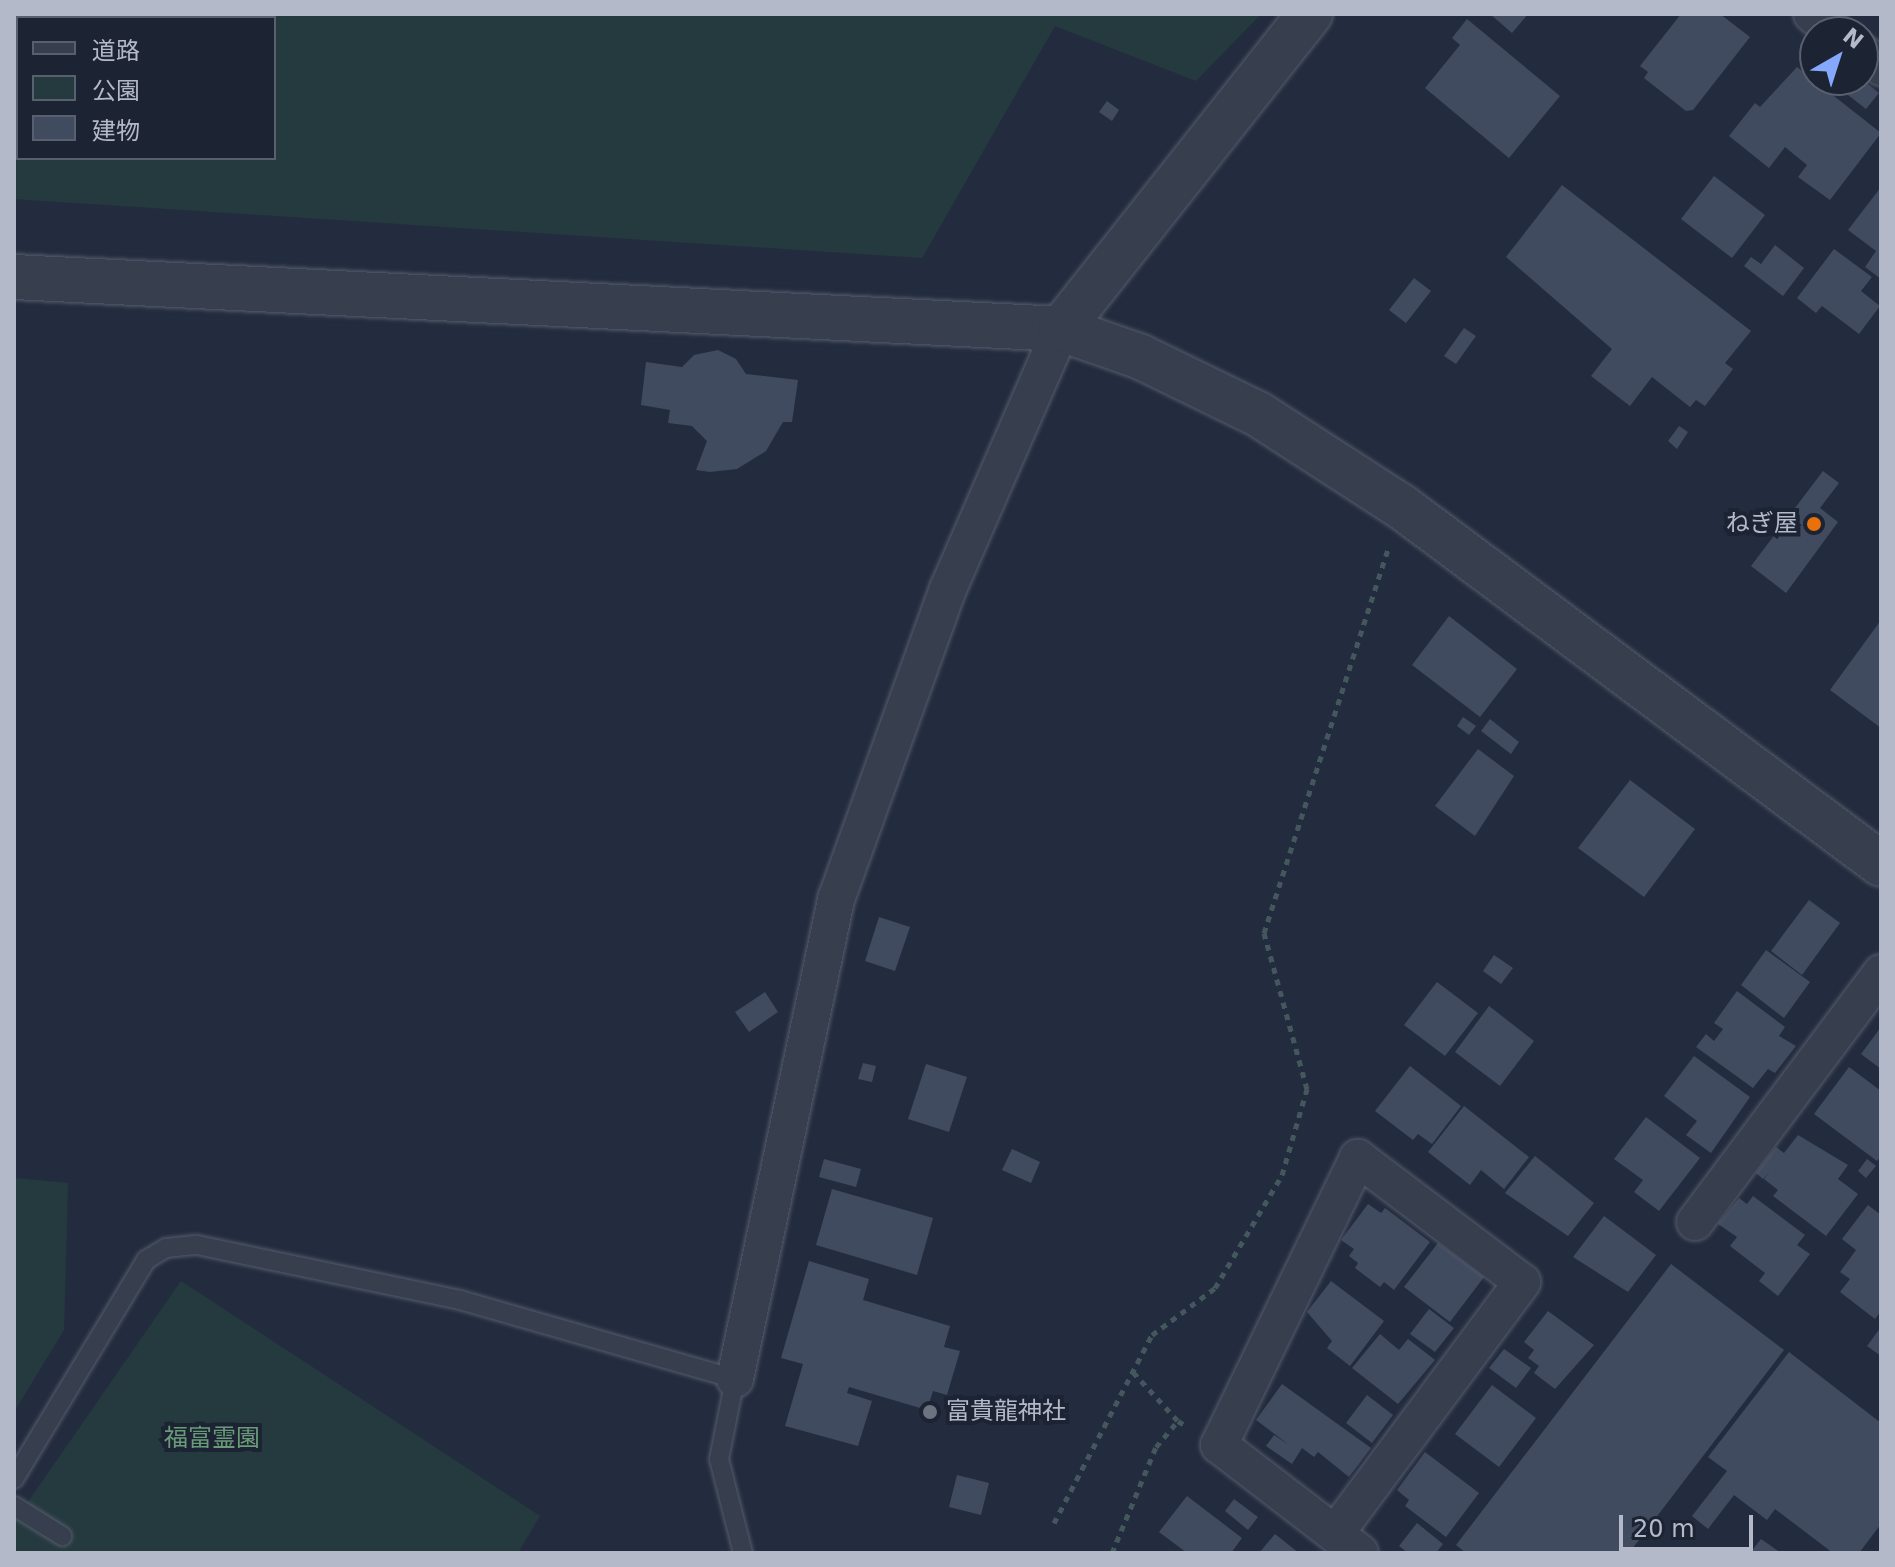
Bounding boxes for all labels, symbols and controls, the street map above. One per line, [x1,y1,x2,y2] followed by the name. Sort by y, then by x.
[16,16,276,160] legend
[1799,16,1879,96] north arrow
[1838,23,1868,54] text: N
[92,37,140,65] text: 道路
[92,77,140,105] text: 公園
[92,117,140,145] text: 建物
[1726,510,1798,538] place label: ねぎ屋
[1805,515,1823,533] marker: ねぎ屋
[946,1398,1066,1426] place label: 富貴龍神社
[921,1403,939,1421] marker: 富貴龍神社
[164,1425,260,1453] park label: 福富霊園
[1623,1499,1757,1549] scale bar
[1633,1515,1695,1543] text: 20 m

